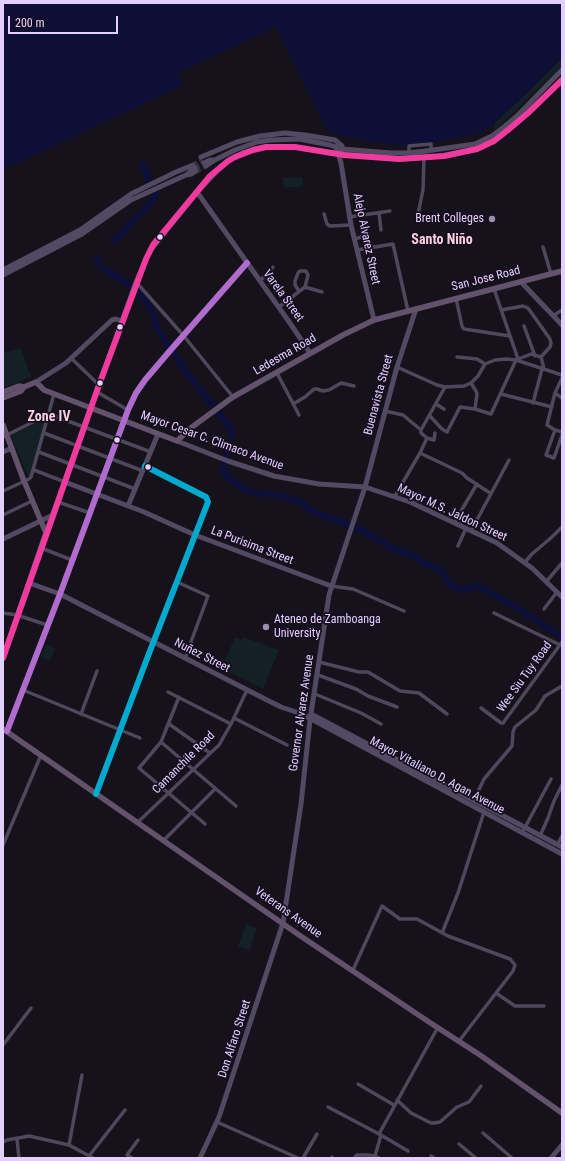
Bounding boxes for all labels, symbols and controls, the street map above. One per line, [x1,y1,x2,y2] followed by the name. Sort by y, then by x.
[10,8,120,34] scale bar
[15,16,45,30] text: 200 m
[349,192,383,286] street label: Alejo Alvarez Street
[415,212,484,226] place label: Brent Colleges
[487,214,497,224] marker: Brent Colleges
[155,232,165,242] unlabelled marker
[411,232,473,248] district label: Santo Niño
[450,264,522,294] street label: San Jose Road
[259,267,307,325] street label: Varela Street
[115,322,125,332] unlabelled marker
[251,331,319,379] street label: Ledesma Road
[361,353,397,437] street label: Buenavista Street
[95,378,105,388] unlabelled marker
[139,408,285,474] street label: Mayor Cesar C. Climaco Avenue
[28,409,70,425] district label: Zone IV
[112,435,122,445] unlabelled marker
[143,462,153,472] unlabelled marker
[395,481,509,545] street label: Mayor M.S. Jaldon Street
[209,524,295,568] street label: La Purisima Street
[274,613,381,641] place label: Ateneo de Zamboanga University
[261,622,271,632] marker: Ateneo de Zamboanga University
[172,636,232,676] street label: Nuñez Street
[495,639,555,715] street label: Wee Siu Tuy Road
[287,654,317,772] street label: Governor Alvarez Avenue
[150,729,218,797] street label: Camanchile Road
[367,734,507,818] street label: Mayor Vitaliano D. Agan Avenue
[252,884,324,942] street label: Veterans Avenue
[216,998,254,1080] street label: Don Alfaro Street

